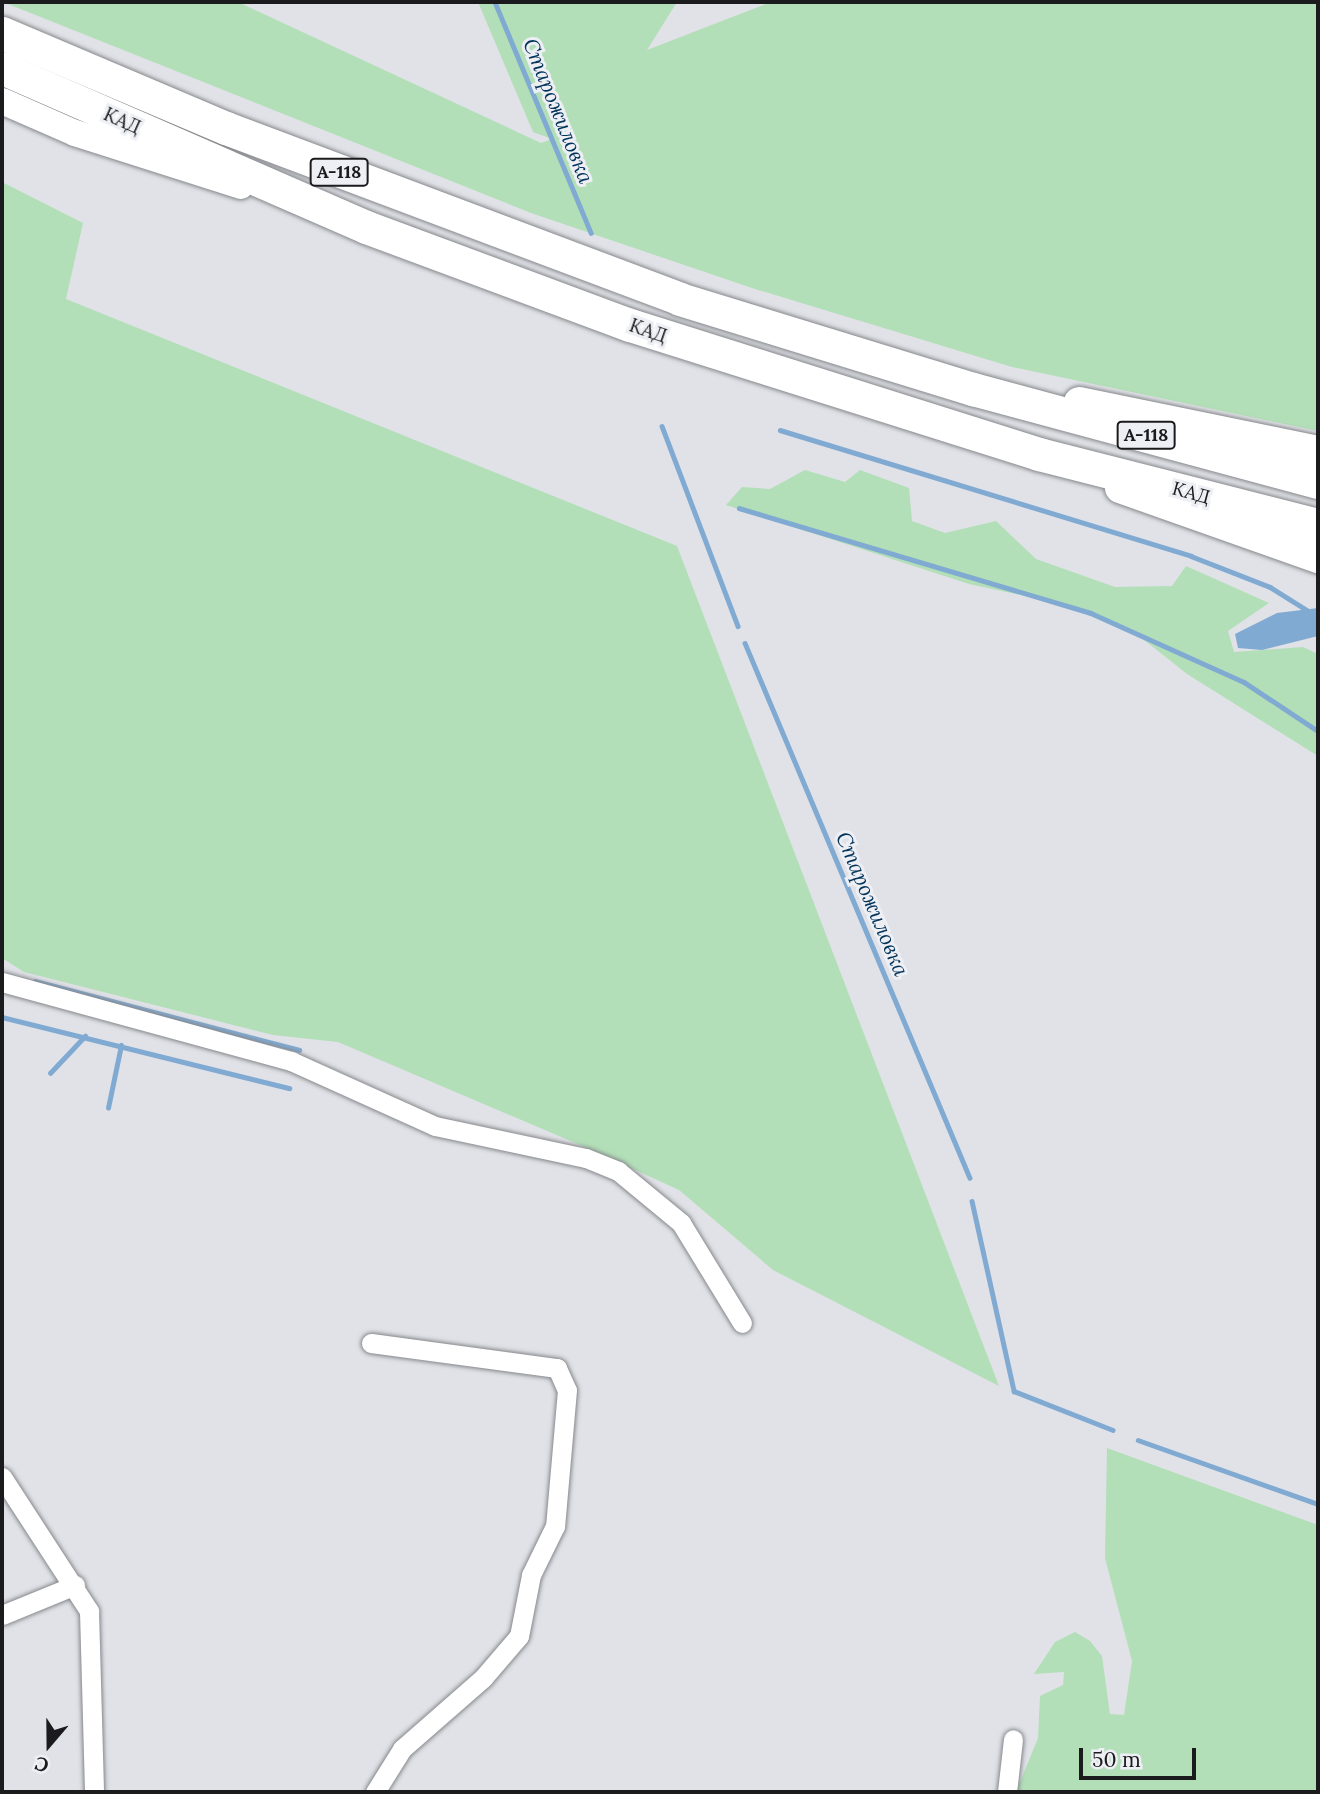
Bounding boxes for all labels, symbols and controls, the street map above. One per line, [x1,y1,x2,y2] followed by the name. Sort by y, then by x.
[517,35,599,187] water label: Старожиловка
[100,103,144,139] street label: КАД
[309,158,369,187] road number: А-118
[626,314,670,348] street label: КАД
[1116,421,1176,450] road number: А-118
[1170,477,1212,509] street label: КАД
[830,828,914,980] water label: Старожиловка
[14,1710,84,1780] north arrow
[1082,1734,1199,1778] scale bar
[1092,1746,1141,1773] text: 50 m
[32,1751,52,1778] text: С

